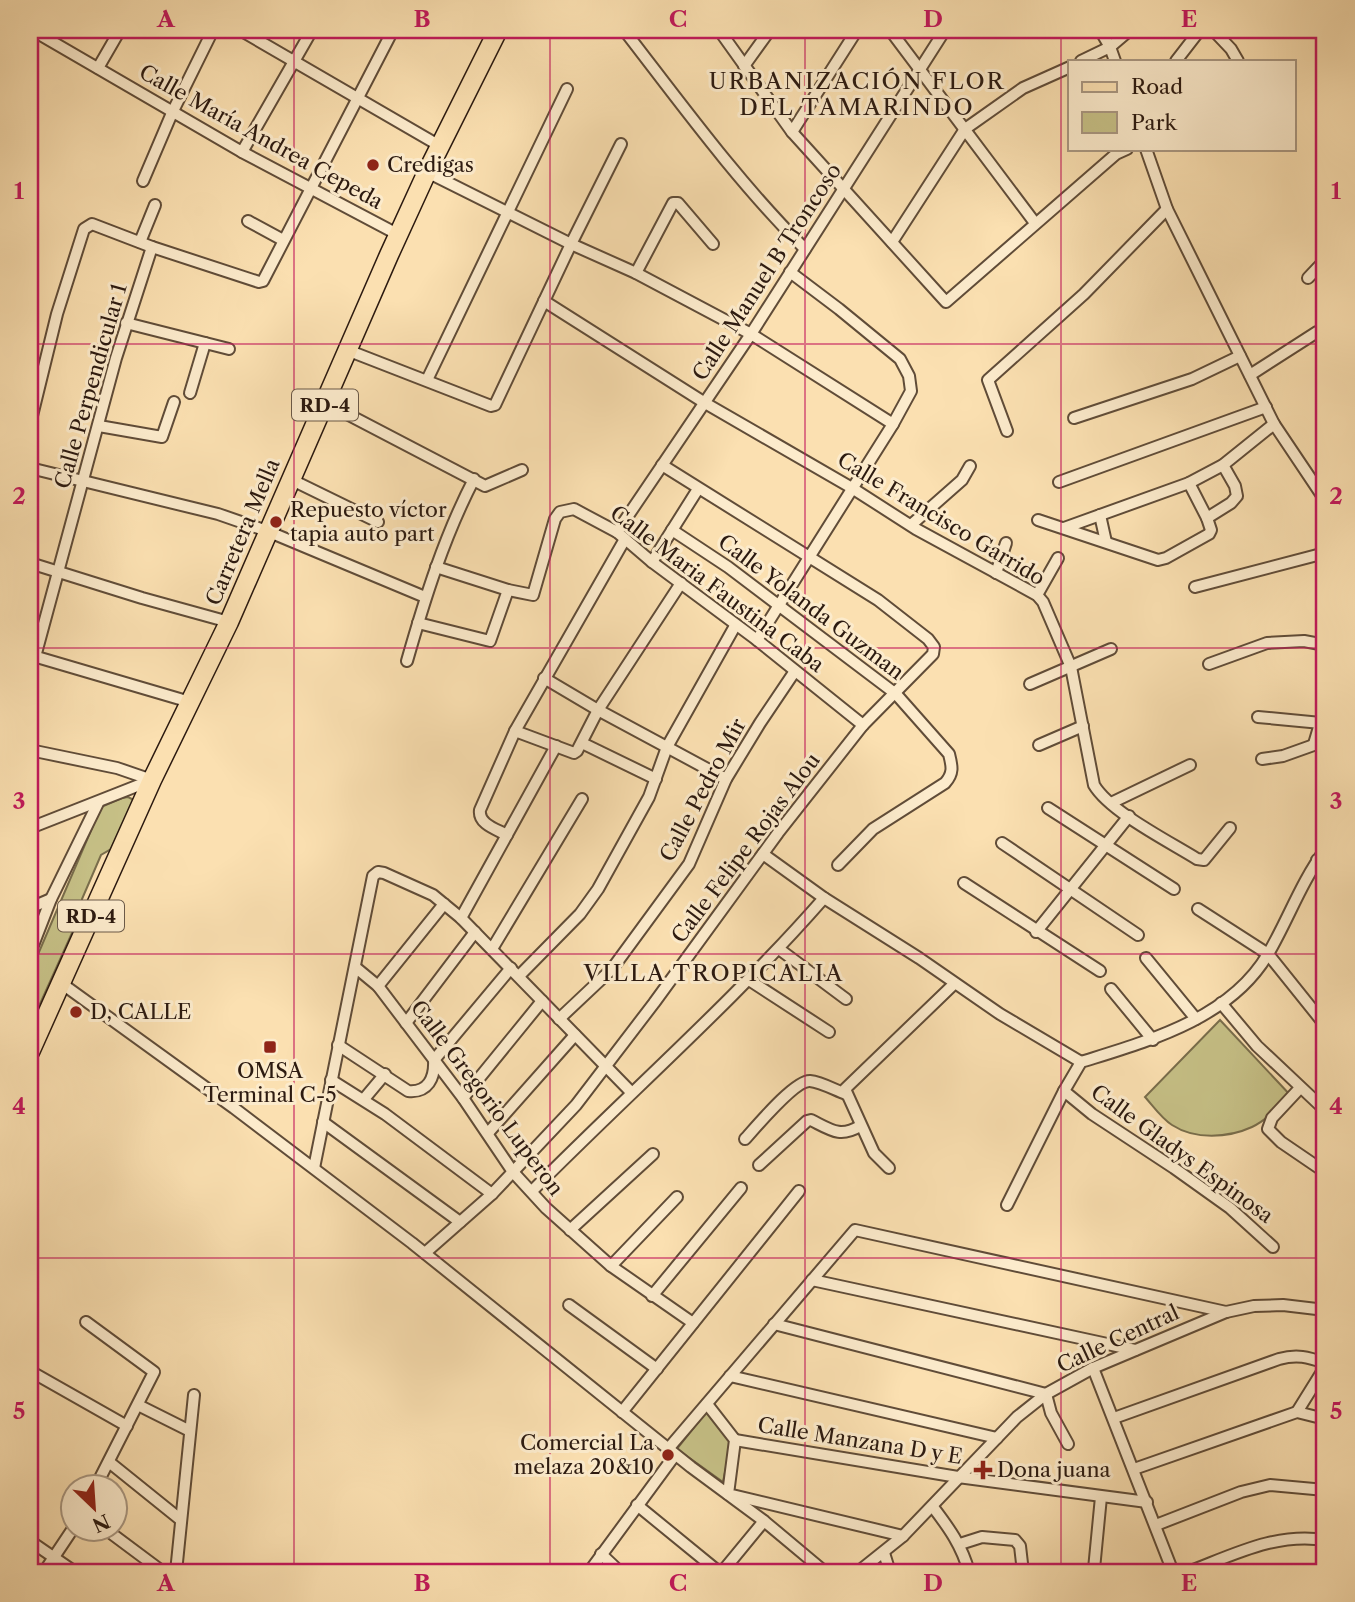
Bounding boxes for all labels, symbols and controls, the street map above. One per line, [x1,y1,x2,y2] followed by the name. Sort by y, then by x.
[156,5,176,33] text: A
[413,5,431,33] text: B
[669,5,687,33] text: C
[923,5,943,33] text: D
[1181,5,1197,33] text: E
[135,59,388,215] street label: Calle María Andrea Cepeda
[1068,60,1296,150] legend
[709,67,1005,121] district label: URBANIZACIÓN FLOR DEL TAMARINDO
[1131,74,1183,99] text: Road
[1131,110,1177,135] text: Park
[387,152,474,177] place label: Credigas
[365,157,381,173] marker: Credigas
[687,159,846,385] street label: Calle Manuel B Troncoso
[14,177,25,205] text: 1
[1331,177,1342,205] text: 1
[49,280,132,491] street label: Calle Perpendicular 1
[292,390,358,420] road number: RD-4
[833,447,1049,590] street label: Calle Francisco Garrido
[200,454,285,609] street label: Carretera Mella
[12,482,26,510] text: 2
[1329,482,1343,510] text: 2
[290,497,447,546] place label: Repuesto víctor tapia auto part
[605,500,830,678] street label: Calle Maria Faustina Caba
[268,514,284,530] marker: Repuesto víctor tapia auto part
[714,529,909,685] street label: Calle Yolanda Guzman
[654,714,751,866] street label: Calle Pedro Mir
[666,748,825,948] street label: Calle Felipe Rojas Alou
[13,787,26,815] text: 3
[1330,787,1343,815] text: 3
[58,900,124,932] road number: RD-4
[583,959,844,987] district label: VILLA TROPICALIA
[406,995,569,1200] street label: Calle Gregorio Luperon
[90,999,191,1024] place label: D, CALLE
[68,1004,84,1020] marker: D, CALLE
[262,1039,278,1055] marker: OMSA Terminal C-5
[203,1058,337,1107] place label: OMSA Terminal C-5
[1086,1079,1279,1229] street label: Calle Gladys Espinosa
[12,1092,26,1120] text: 4
[1329,1092,1343,1120] text: 4
[1053,1299,1183,1378] street label: Calle Central
[13,1397,25,1425] text: 5
[1330,1397,1342,1425] text: 5
[756,1412,964,1469] street label: Calle Manzana D y E
[514,1430,655,1479] place label: Comercial La melaza 20&10
[660,1447,676,1463] marker: Comercial La melaza 20&10
[997,1457,1112,1482] place label: Dona juana
[975,1462,991,1478] marker: Dona juana
[60,1472,130,1542] north arrow
[89,1509,113,1537] text: N
[156,1569,176,1597] text: A
[413,1569,431,1597] text: B
[669,1569,687,1597] text: C
[923,1569,943,1597] text: D
[1181,1569,1197,1597] text: E

